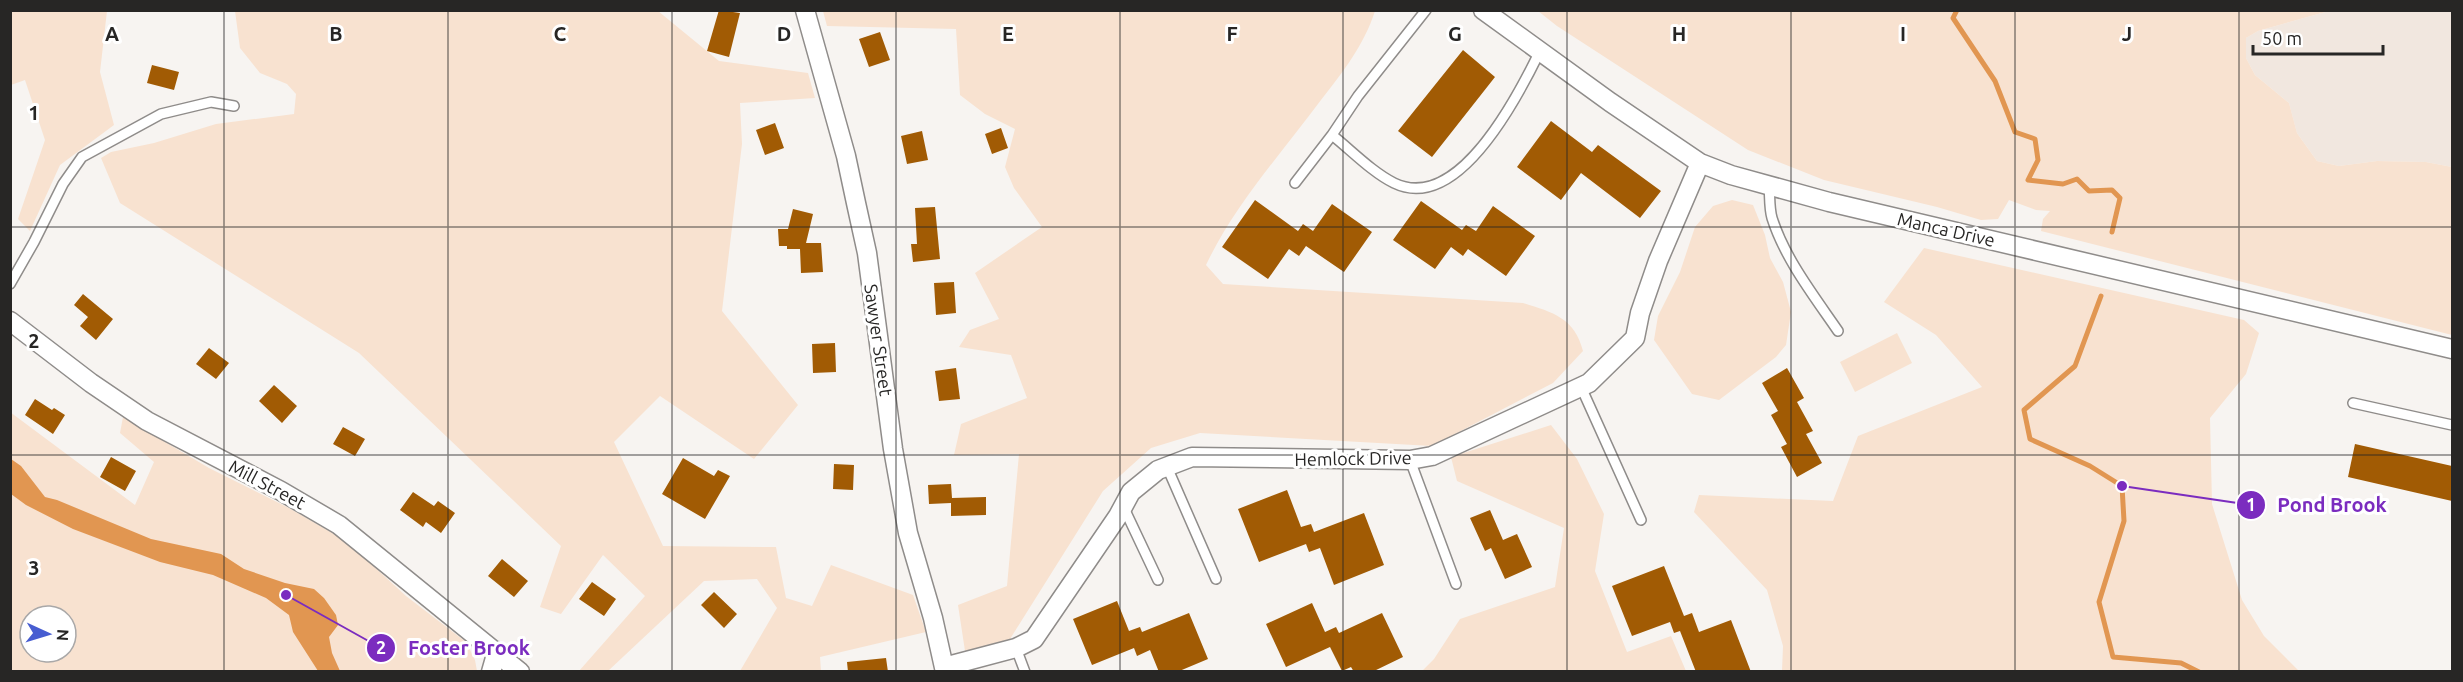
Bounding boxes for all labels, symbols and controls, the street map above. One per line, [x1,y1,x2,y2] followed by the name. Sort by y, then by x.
[2253,18,2384,56] scale bar
[105,22,119,45] text: A
[329,22,343,45] text: B
[554,22,567,45] text: C
[777,22,791,45] text: D
[1002,22,1014,45] text: E
[1226,22,1238,45] text: F
[1448,22,1462,45] text: G
[1672,22,1686,45] text: H
[1900,22,1906,45] text: I
[2122,22,2132,45] text: J
[2262,28,2302,48] text: 50 m
[28,101,40,124] text: 1
[1896,208,1997,250] street label: Manca Drive
[861,283,897,397] street label: Sawyer Street
[28,329,40,352] text: 2
[1294,447,1412,469] street label: Hemlock Drive
[226,456,309,513] street label: Mill Street
[2236,486,2399,524] callout: Pond Brook
[2277,493,2387,516] text: Pond Brook
[2246,494,2256,514] text: 1
[28,556,40,579] text: 3
[18,604,78,664] north arrow
[54,628,72,642] text: N
[366,629,542,667] callout: Foster Brook
[408,636,530,659] text: Foster Brook
[376,637,386,657] text: 2

